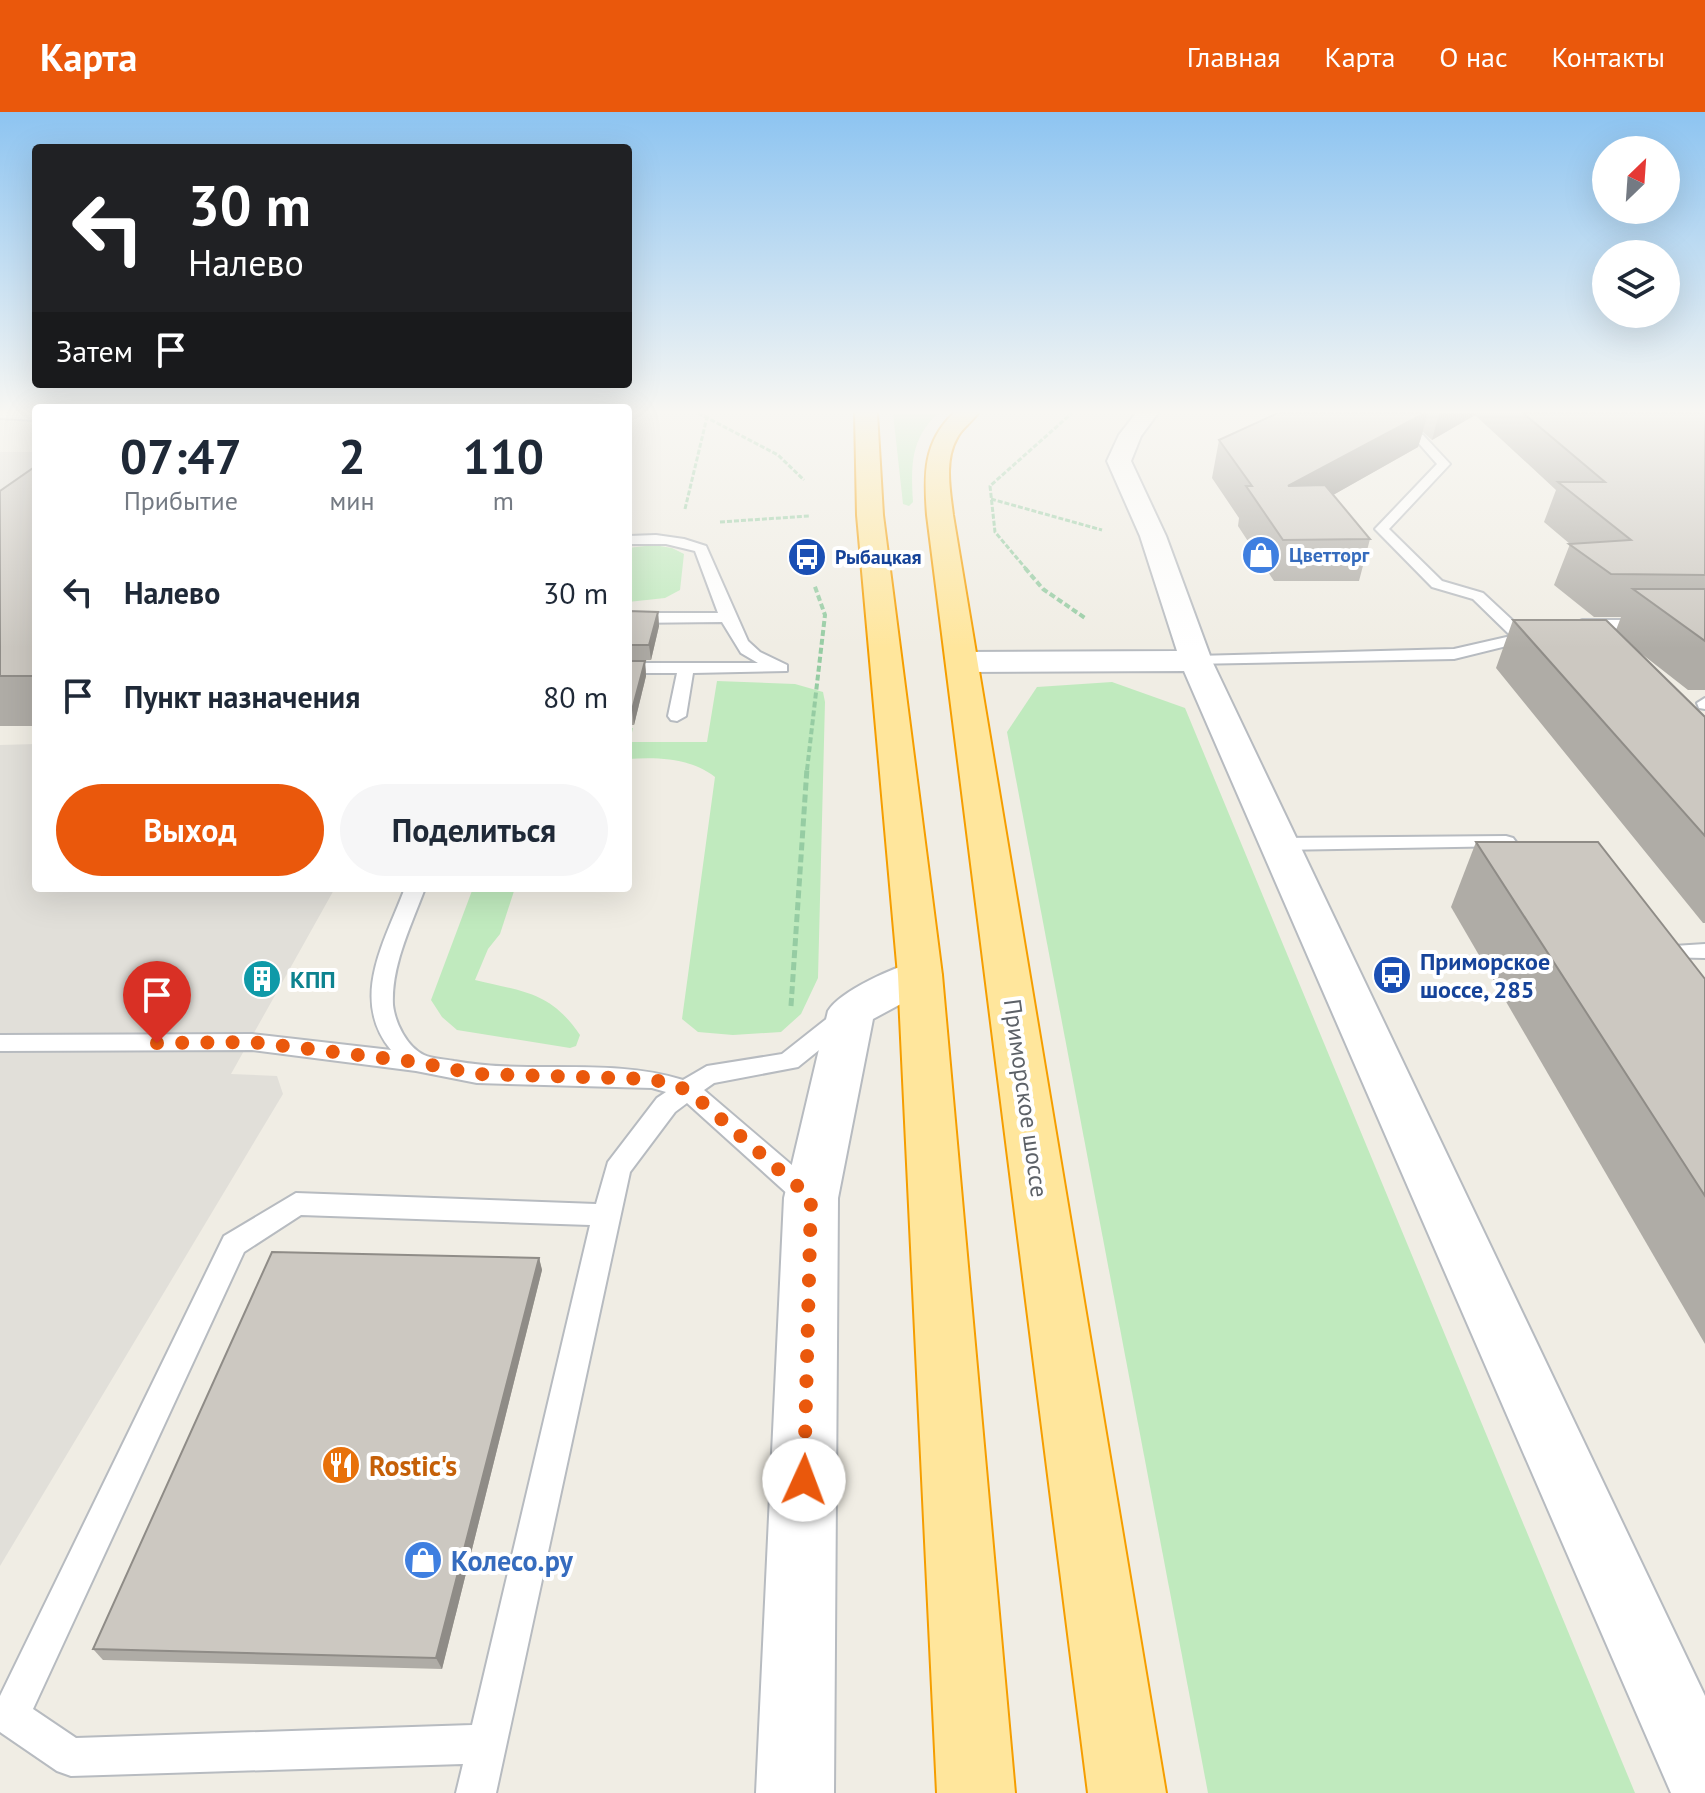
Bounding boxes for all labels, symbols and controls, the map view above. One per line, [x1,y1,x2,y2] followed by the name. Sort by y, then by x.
[40,32,137,81] text: Карта
[1187,38,1281,75] text: Главная
[1325,38,1395,75] text: Карта
[1439,38,1508,75] text: О нас
[1552,38,1665,75] text: Контакты
[1592,136,1680,224] north arrow
[1592,136,1680,328] map controls
[188,169,311,241] text: 30 m
[56,176,160,280] icon: left
[188,239,304,286] text: Налево
[1592,240,1680,328] button: layers
[149,328,193,372] icon: arrive
[56,331,133,370] text: Затем
[120,425,242,487] text: 07:47
[338,425,366,487] text: 2
[462,425,544,487] text: 110
[124,484,238,517] text: Прибытие
[330,484,375,517] text: мин
[493,484,514,517] text: m
[1240,534,1282,576] shop icon: Цветторг
[786,536,828,578] bus stop icon: Рыбацкая
[1289,542,1370,568] place label: Цветторг
[835,544,922,570] place label: Рыбацкая
[56,570,100,614] icon: left
[124,573,220,612] text: Налево
[543,573,608,612] text: 30 m
[56,674,100,718] icon: arrive
[124,677,360,716] text: Пункт назначения
[543,677,608,716] text: 80 m
[56,784,324,876] button: Выход
[340,784,608,876] button: Поделиться
[1420,946,1550,1005] place label: Приморское шоссе, 285
[1371,954,1413,996] bus stop icon: Приморское шоссе, 285
[241,958,283,1000] building icon: КПП
[123,961,191,1043] pin
[290,964,336,995] place label: КПП
[135,973,179,1017] icon: arrive
[997,997,1055,1199] street label: Приморское шоссе
[762,1438,846,1522] position arrow
[320,1444,362,1486] restaurant icon: Rostic's
[369,1447,457,1484] place label: Rostic's
[402,1539,444,1581] shop icon: Колесо.ру
[451,1542,574,1579] place label: Колесо.ру

